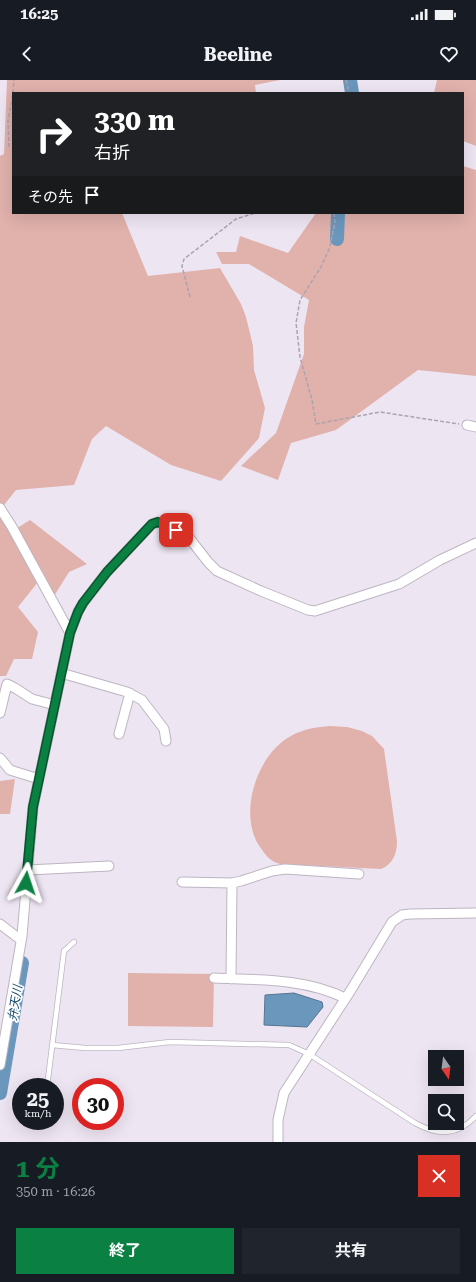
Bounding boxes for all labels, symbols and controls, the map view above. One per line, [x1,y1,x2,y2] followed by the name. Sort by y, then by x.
[20,5,58,23] text: 16:25
[16,43,38,65] icon: back
[438,43,460,65] icon: heart
[204,44,272,65] text: Beeline
[94,104,175,137] text: 330 m
[28,108,80,160] icon: right
[94,142,130,163] text: 右折
[81,184,103,206] icon: arrive
[28,188,73,206] text: その先
[159,513,193,547] pin
[165,519,187,541] icon: arrive
[5,862,47,904] position arrow
[5,982,25,1022] water label: 弁天川
[428,1050,464,1086] north arrow
[428,1050,464,1130] map controls
[72,1078,124,1130] speed limit sign: 30
[27,1087,49,1111] text: 25
[428,1094,464,1130] button: search
[25,1108,51,1119] text: km/h
[16,1155,60,1183] text: 1 分
[418,1155,460,1197] button: close
[16,1184,95,1199] text: 350 m · 16:26
[16,1228,234,1274] button: 終了
[242,1228,460,1274] button: 共有

